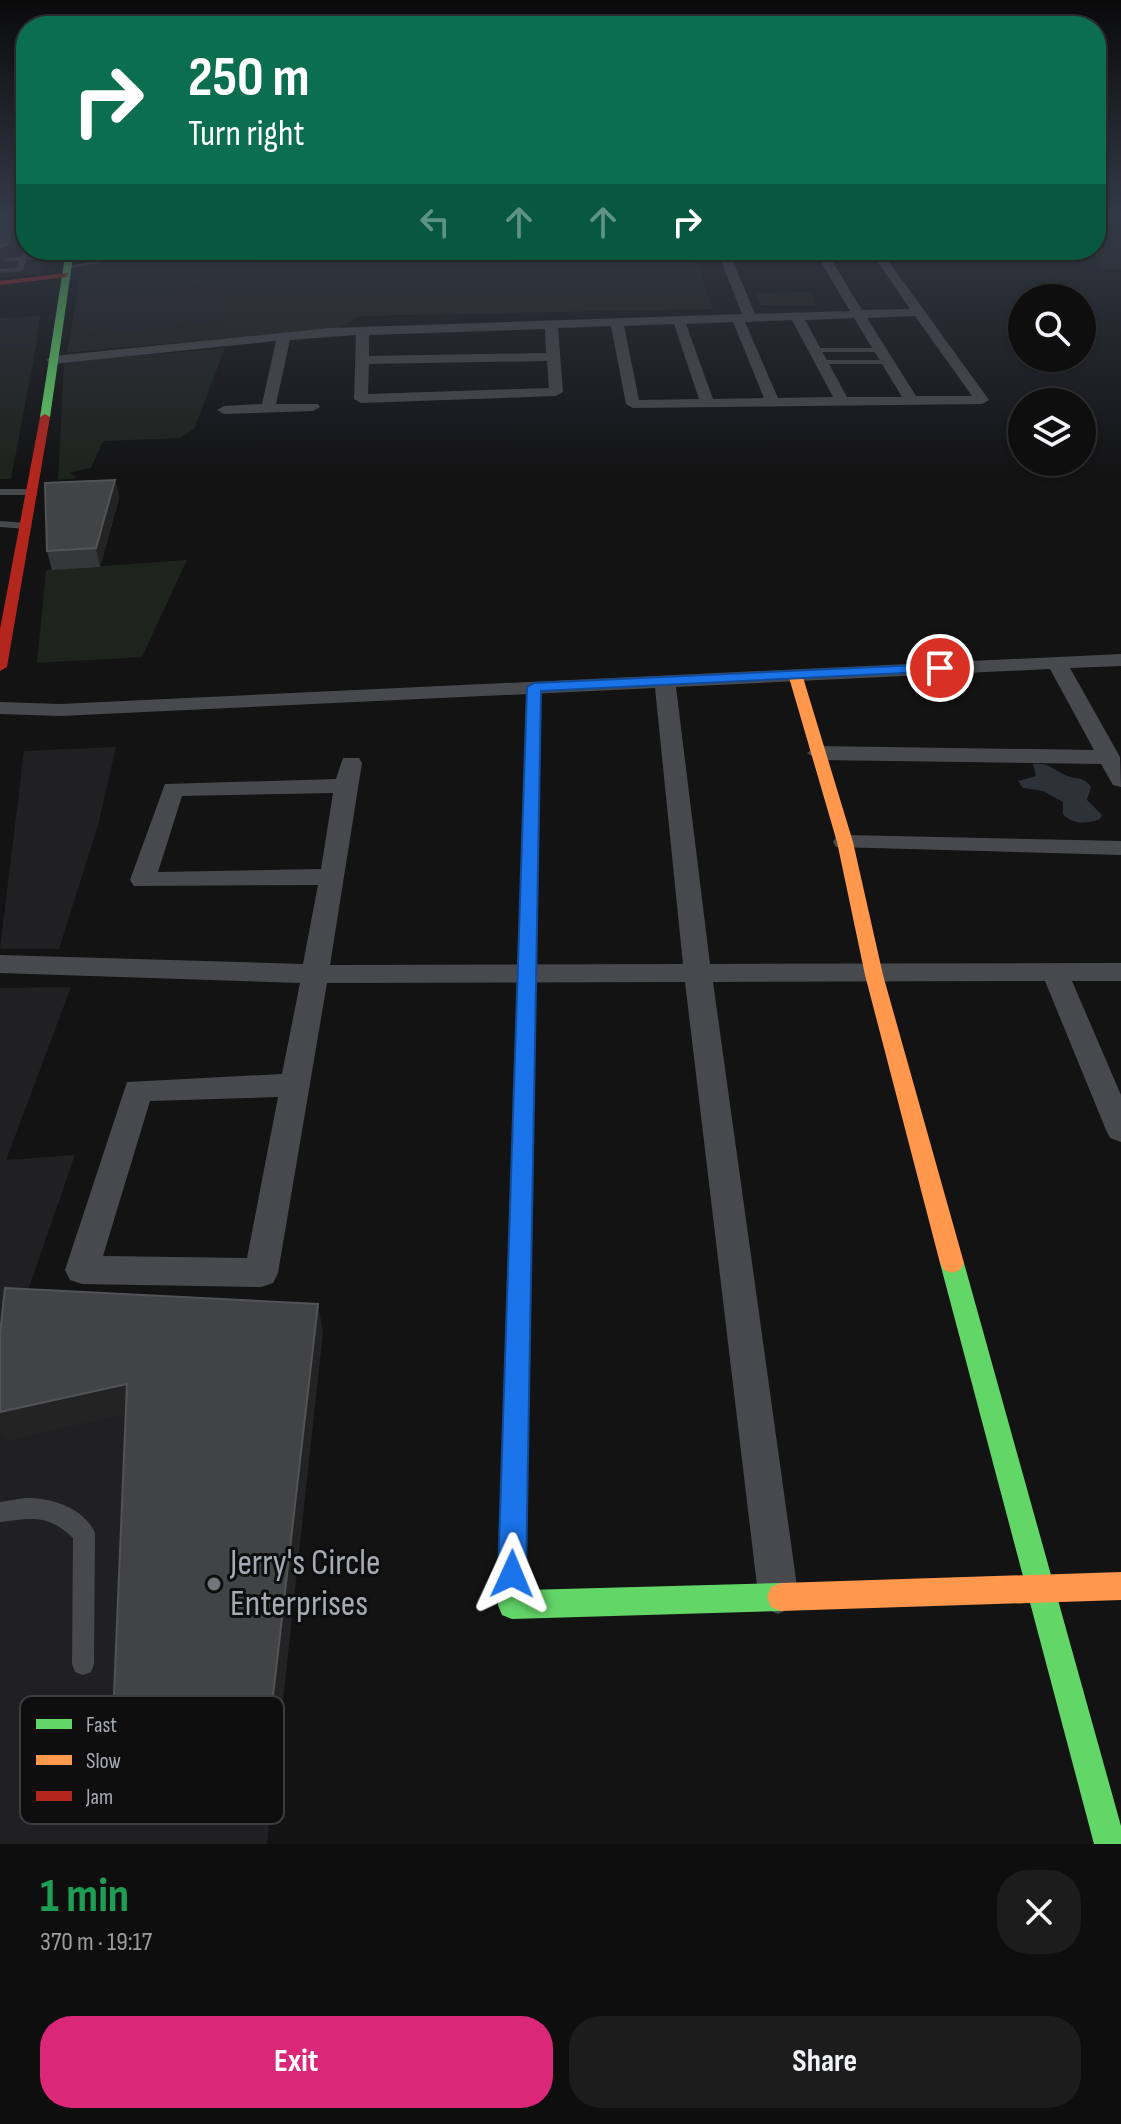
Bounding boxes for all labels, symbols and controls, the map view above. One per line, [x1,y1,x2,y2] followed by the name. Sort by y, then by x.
[188,45,310,112] text: 250 m
[56,48,160,152] icon: right
[188,113,305,156] text: Turn right
[413,200,457,244] icon: left
[497,200,541,244] icon: ahead
[581,200,625,244] icon: ahead
[665,200,709,244] icon: right
[1008,284,1096,476] map controls
[1008,284,1096,372] button: search
[1008,388,1096,476] button: layers
[906,634,974,702] pin
[918,646,962,690] icon: arrive
[470,1532,554,1616] position arrow
[229,1542,380,1626] place label: Jerry's Circle Enterprises
[205,1575,223,1593] marker: Jerry's Circle Enterprises
[20,1696,284,1824] legend
[86,1712,117,1739] text: Fast
[86,1748,121,1775] text: Slow
[85,1784,113,1811] text: Jam
[40,1868,129,1925] text: 1 min
[997,1870,1081,1954] button: close
[40,1927,152,1958] text: 370 m · 19:17
[40,2016,553,2108] button: Exit
[569,2016,1081,2108] button: Share

